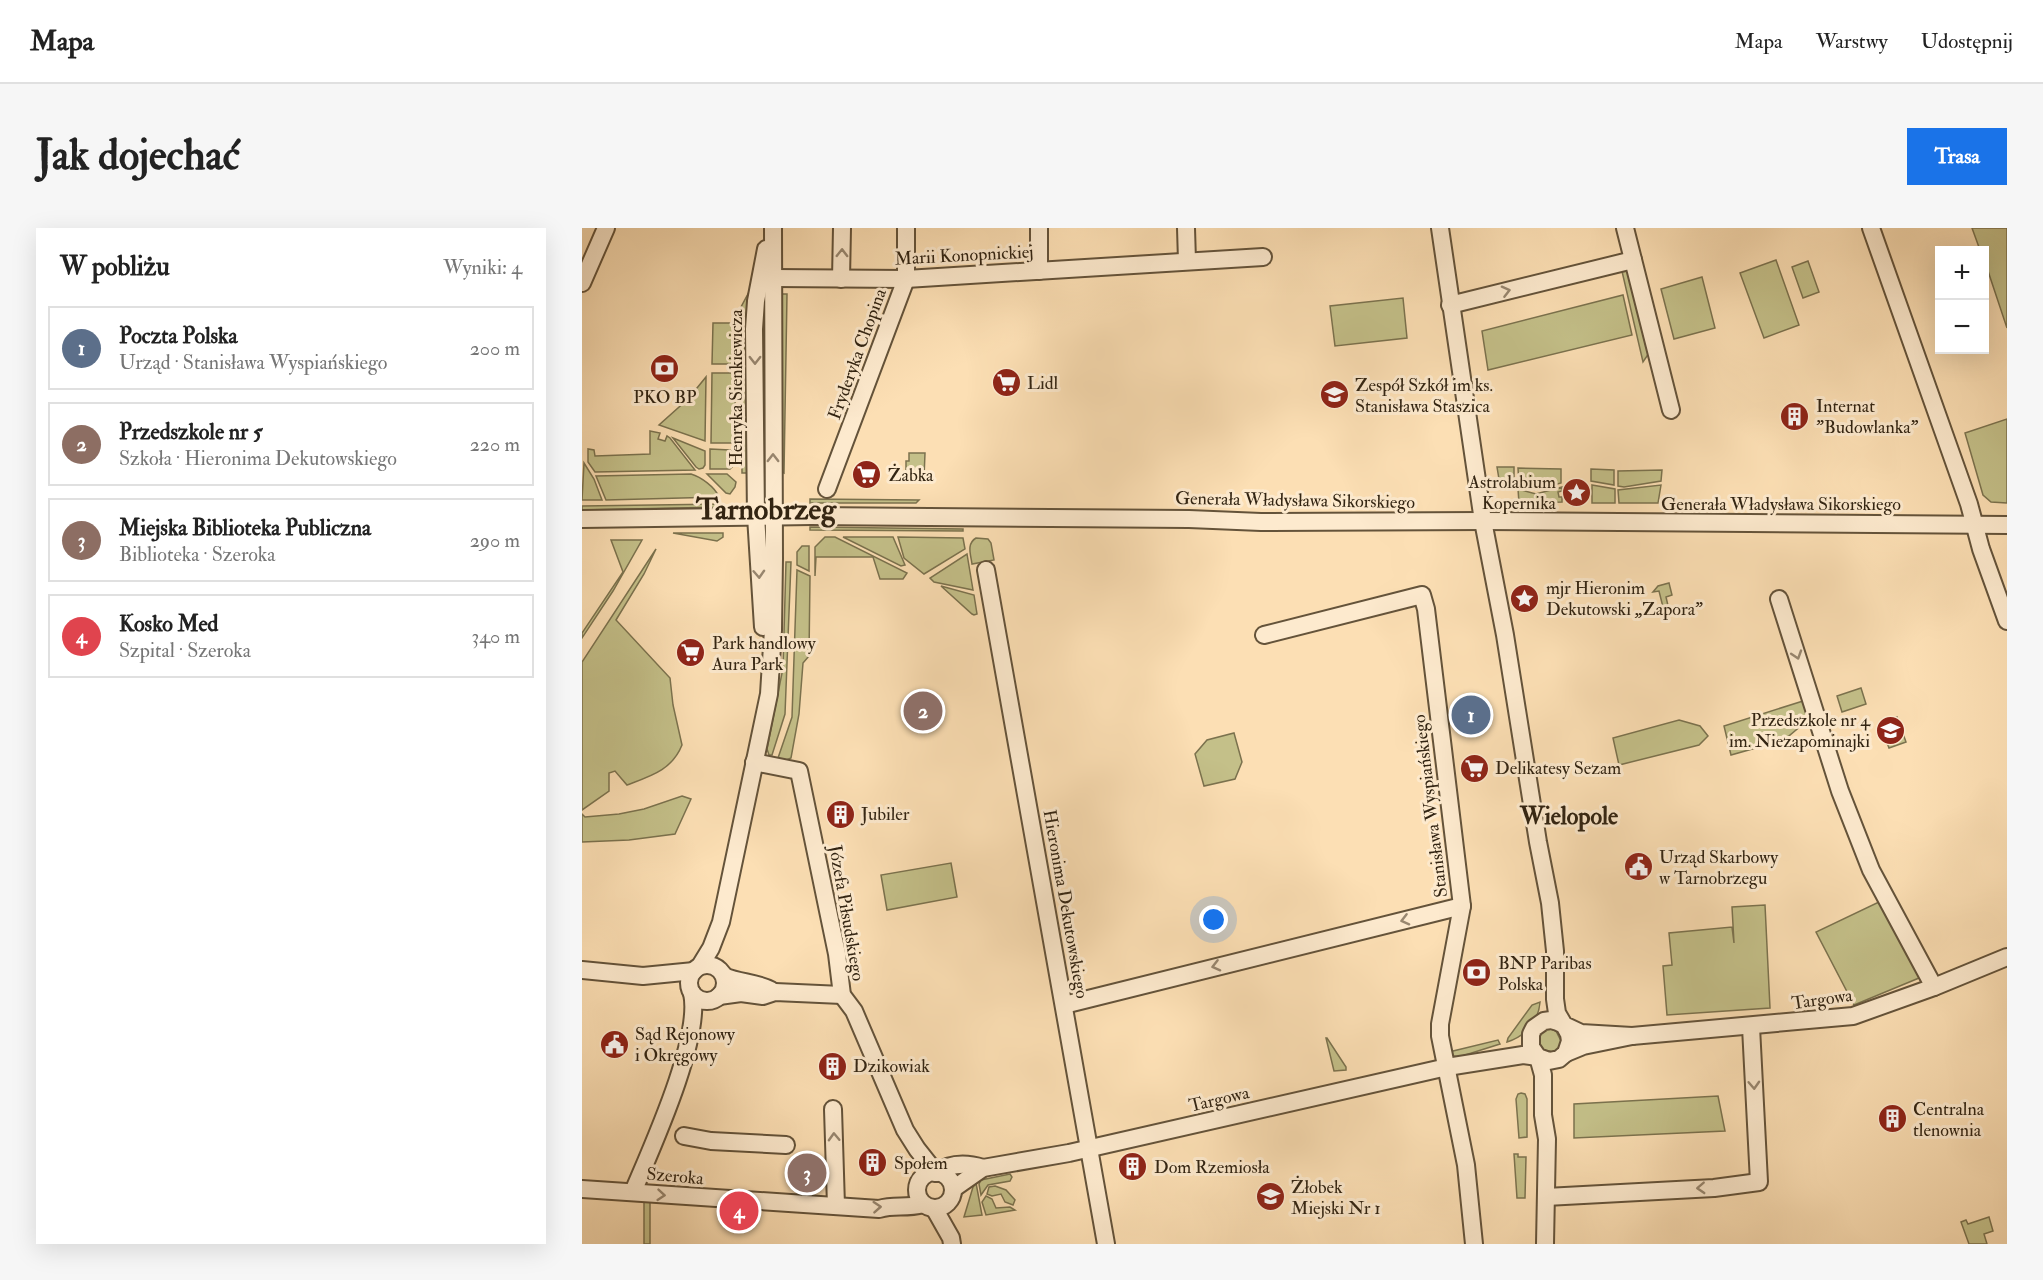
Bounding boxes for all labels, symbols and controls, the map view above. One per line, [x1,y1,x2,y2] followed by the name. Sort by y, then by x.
[30,24,94,59] text: Mapa
[1735,28,1783,55] text: Mapa
[1816,28,1888,55] text: Warstwy
[1921,28,2013,55] text: Udostępnij
[1907,128,2007,185] button: Trasa
[36,130,240,182] text: Jak dojechać
[894,240,1034,271] street label: Marii Konopnickiej
[1935,246,1989,354] map controls
[1935,246,1989,300] button: +
[835,249,848,258] one-way arrow
[60,251,170,283] text: W pobliżu
[443,255,522,280] text: Wyniki: 4
[823,285,892,423] street label: Fryderyka Chopina
[1501,286,1511,299] one-way arrow
[1935,300,1989,354] button: −
[725,309,748,467] street label: Henryka Sienkiewicza
[119,322,237,350] text: Poczta Polska
[78,336,85,361] text: 1
[470,336,520,361] text: 200 m
[119,350,387,375] text: Urząd · Stanisława Wyspiańskiego
[649,352,681,384] bank icon: PKO BP
[748,355,761,364] one-way arrow
[990,367,1022,399] supermarket icon: Lidl
[1027,372,1059,395] place label: Lidl
[1355,374,1493,418] place label: Zespół Szkół im ks. Stanisława Staszica
[1318,379,1350,411] school or university icon: Zespół Szkół im ks. Stanisława Staszica
[633,386,697,409] place label: PKO BP
[1816,395,1919,439] place label: Internat "Budowlanka"
[1779,400,1811,432] building icon: Internat "Budowlanka"
[119,418,263,446] text: Przedszkole nr 5
[76,432,87,457] text: 2
[470,432,520,457] text: 220 m
[119,446,397,471] text: Szkoła · Hieronima Dekutowskiego
[767,453,779,462] one-way arrow
[851,459,883,491] supermarket icon: Żabka
[888,463,934,487] place label: Żabka
[1468,471,1557,515] place label: Astrolabium Kopernika
[1561,476,1593,508] place icon: Astrolabium Kopernika
[1175,487,1415,514] street label: Generała Władysława Sikorskiego
[695,491,837,528] district label: Tarnobrzeg
[1661,493,1901,516] street label: Generała Władysława Sikorskiego
[119,514,371,542] text: Miejska Biblioteka Publiczna
[78,528,85,553] text: 3
[470,528,520,553] text: 290 m
[119,542,275,567] text: Biblioteka · Szeroka
[753,570,766,579] one-way arrow
[1546,577,1703,621] place label: mjr Hieronim Dekutowski „Zapora”
[1509,582,1541,614] place icon: mjr Hieronim Dekutowski „Zapora”
[119,610,218,638] text: Kosko Med
[76,624,87,649] text: 4
[472,624,520,649] text: 340 m
[711,632,817,676] place label: Park handlowy Aura Park
[675,637,707,669] supermarket icon: Park handlowy Aura Park
[119,638,251,663] text: Szpital · Szeroka
[1789,649,1802,660] one-way arrow
[904,688,942,734] pin: 2
[1452,692,1490,738] pin: 1
[1729,709,1871,753] place label: Przedszkole nr 4 im. Niezapominajki
[1408,713,1453,899] street label: Stanisława Wyspiańskiego
[1875,714,1907,746] school or university icon: Przedszkole nr 4 im. Niezapominajki
[1458,752,1490,784] supermarket icon: Delikatesy Sezam
[1495,757,1621,780] place label: Delikatesy Sezam
[824,798,856,830] building icon: Jubiler
[1519,801,1618,832] district label: Wielopole
[860,803,910,826] place label: Jubiler
[1038,808,1094,1001] street label: Hieronima Dekutowskiego
[823,842,870,983] street label: Józefa Piłsudskiego
[1659,846,1779,890] place label: Urząd Skarbowy w Tarnobrzegu
[1622,851,1654,883] public building icon: Urząd Skarbowy w Tarnobrzegu
[1199,905,1228,934] your location
[1401,913,1411,926] one-way arrow
[1498,952,1592,996] place label: BNP Paribas Polska
[1461,957,1493,989] bank icon: BNP Paribas Polska
[1211,959,1222,971] one-way arrow
[1790,984,1855,1015] street label: Targowa
[635,1023,736,1067] place label: Sąd Rejonowy i Okręgowy
[598,1028,630,1060] public building icon: Sąd Rejonowy i Okręgowy
[816,1050,848,1082] building icon: Dzikowiak
[853,1055,930,1078] place label: Dzikowiak
[1187,1081,1252,1118] street label: Targowa
[1747,1081,1760,1090] one-way arrow
[1913,1098,1985,1142] place label: Centralna tlenownia
[1876,1103,1908,1135] building icon: Centralna tlenownia
[827,1132,840,1141] one-way arrow
[857,1147,889,1179] building icon: Społem
[788,1150,826,1196] pin: 3
[1117,1151,1149,1183] building icon: Dom Rzemiosła
[894,1152,948,1175] place label: Społem
[1154,1156,1270,1179] place label: Dom Rzemiosła
[645,1163,705,1191] street label: Szeroka
[1291,1175,1381,1220] place label: Żłobek Miejski Nr 1
[1254,1181,1286,1213] school or university icon: Żłobek Miejski Nr 1
[1696,1182,1705,1195] one-way arrow
[657,1188,666,1201] one-way arrow
[720,1188,758,1234] pin: 4
[872,1201,881,1214] one-way arrow

